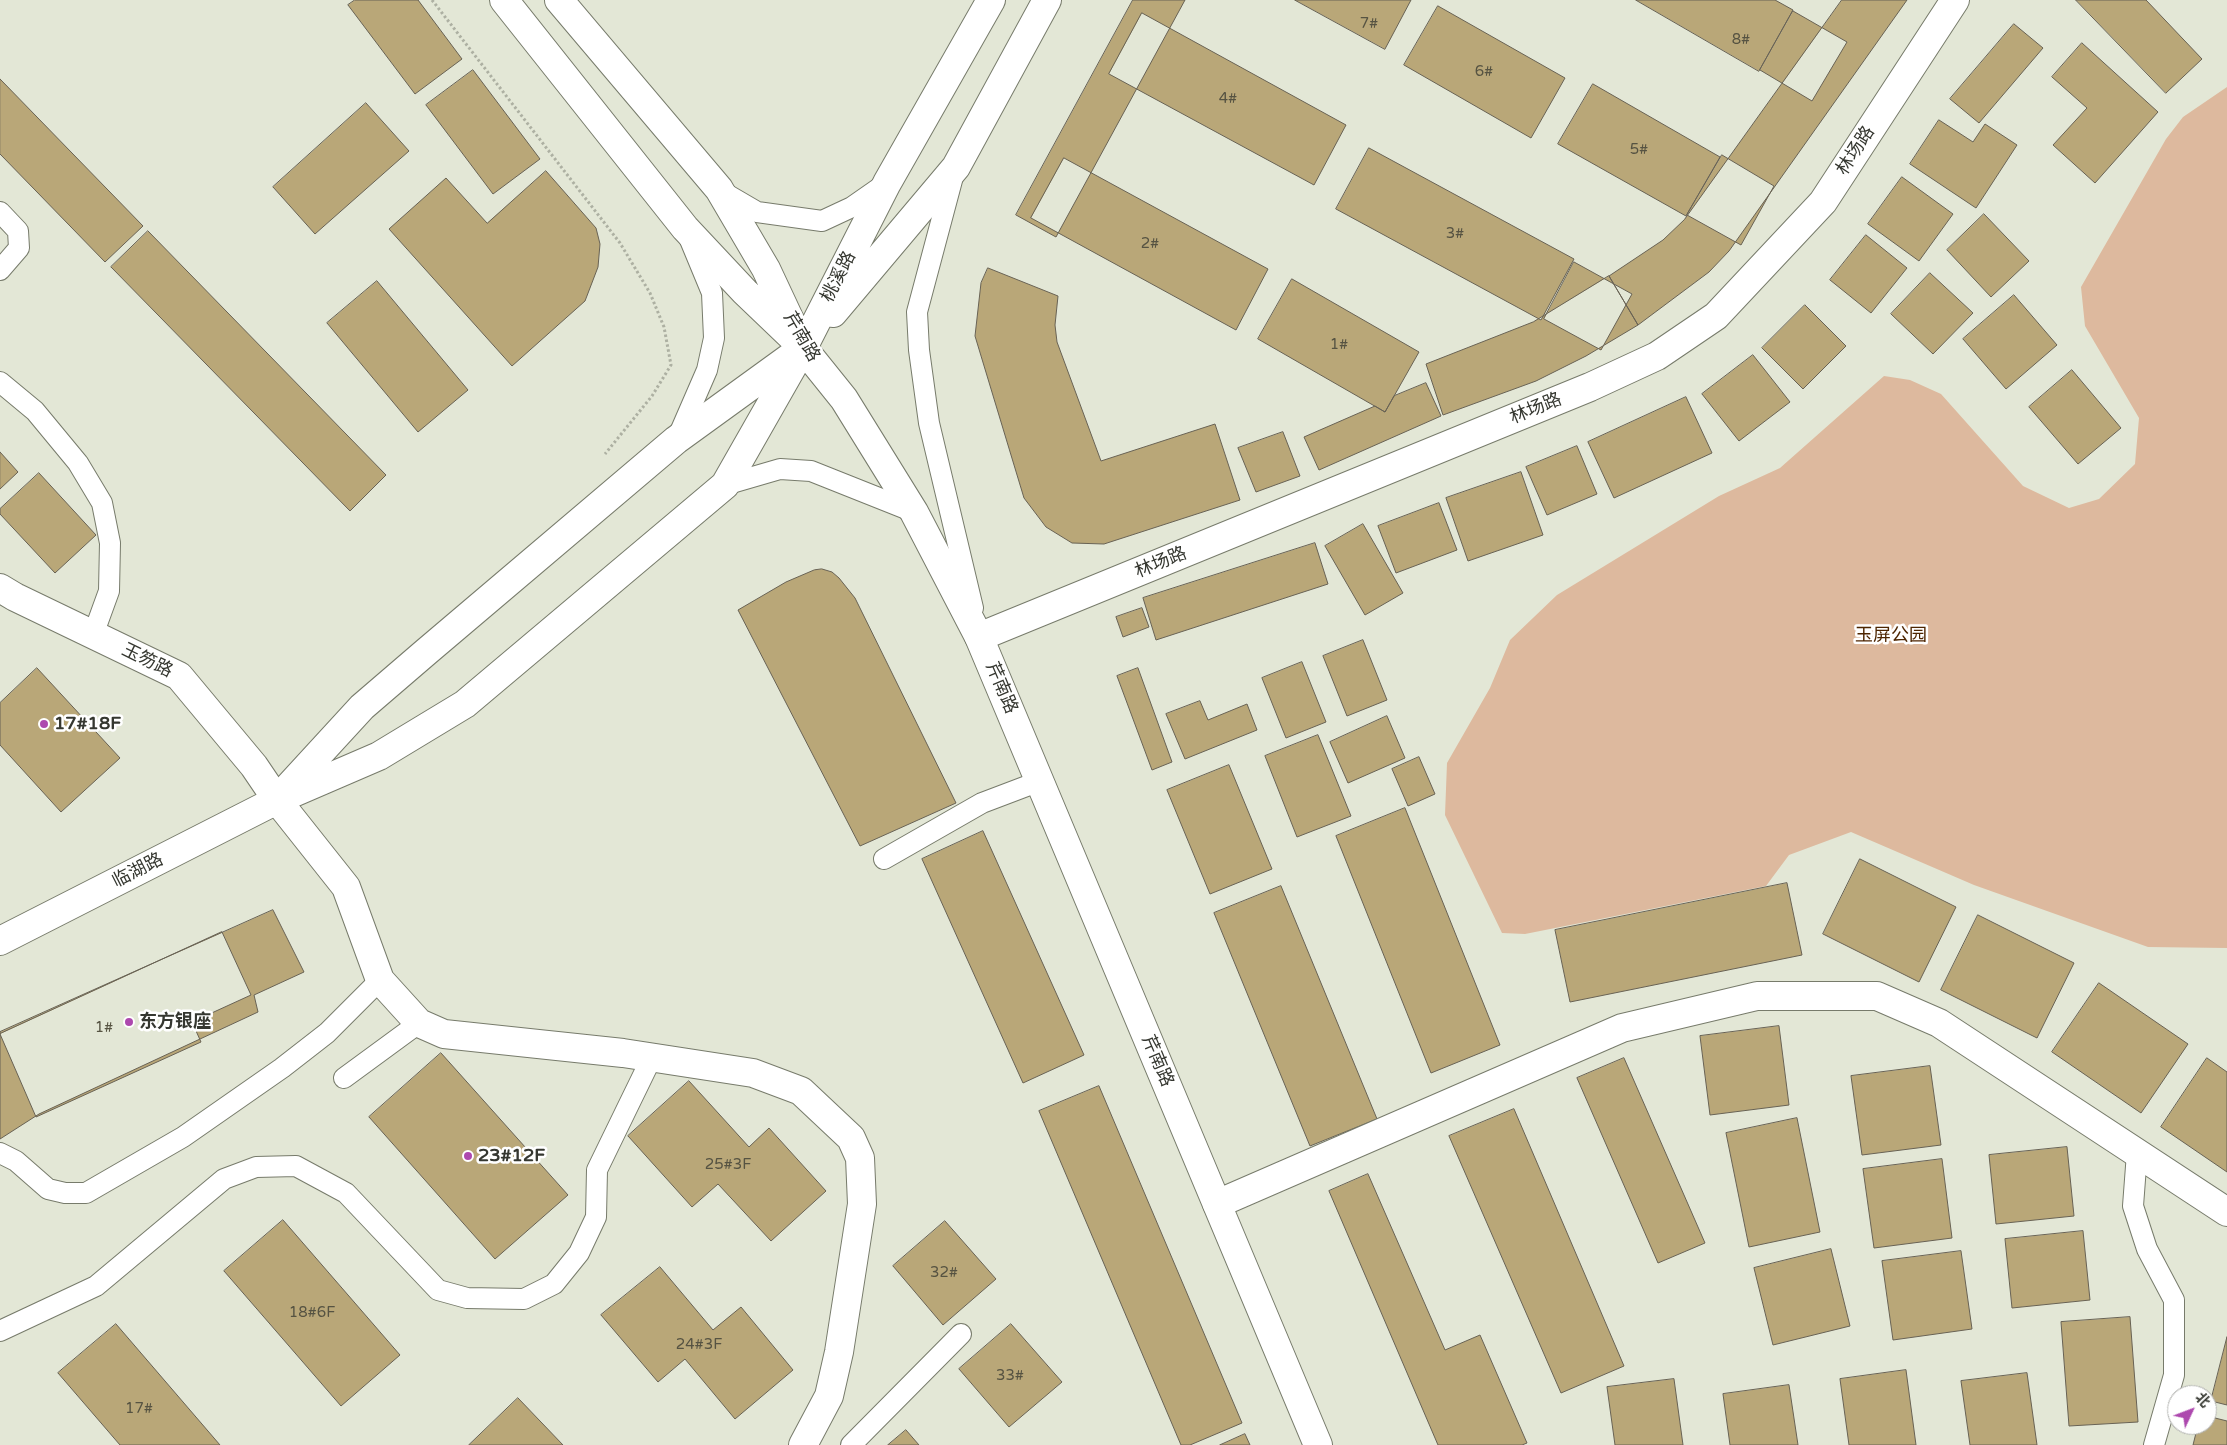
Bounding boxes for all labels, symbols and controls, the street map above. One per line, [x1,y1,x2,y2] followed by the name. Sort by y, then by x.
[1360,15,1378,33] house number: 7#
[1732,31,1750,49] house number: 8#
[1475,63,1493,81] house number: 6#
[1219,90,1237,108] house number: 4#
[1832,122,1880,180] street label: 林场路
[1630,141,1648,159] house number: 5#
[1446,225,1464,243] house number: 3#
[1141,235,1159,253] house number: 2#
[817,248,861,306] street label: 桃溪路
[778,308,824,366] street label: 芹南路
[1330,336,1348,354] house number: 1#
[1507,389,1565,429] street label: 林场路
[1132,543,1190,583] street label: 林场路
[1855,625,1927,647] park label: 玉屏公园
[118,639,176,683] street label: 玉笏路
[981,659,1021,717] street label: 芹南路
[54,713,121,735] place label: 17#18F
[38,718,50,730] marker: 17#18F
[109,849,167,893] street label: 临湖路
[139,1011,211,1033] place label: 东方银座
[123,1016,135,1028] marker: 东方银座
[95,1019,113,1037] house number: 1#
[1137,1032,1177,1090] street label: 芹南路
[478,1145,545,1167] place label: 23#12F
[462,1150,474,1162] marker: 23#12F
[705,1156,751,1174] house number: 25#3F
[930,1264,958,1282] house number: 32#
[289,1304,335,1322] house number: 18#6F
[676,1336,722,1354] house number: 24#3F
[996,1367,1024,1385] house number: 33#
[2167,1385,2217,1435] north arrow
[2192,1389,2214,1411] text: 北
[125,1400,153,1418] house number: 17#

